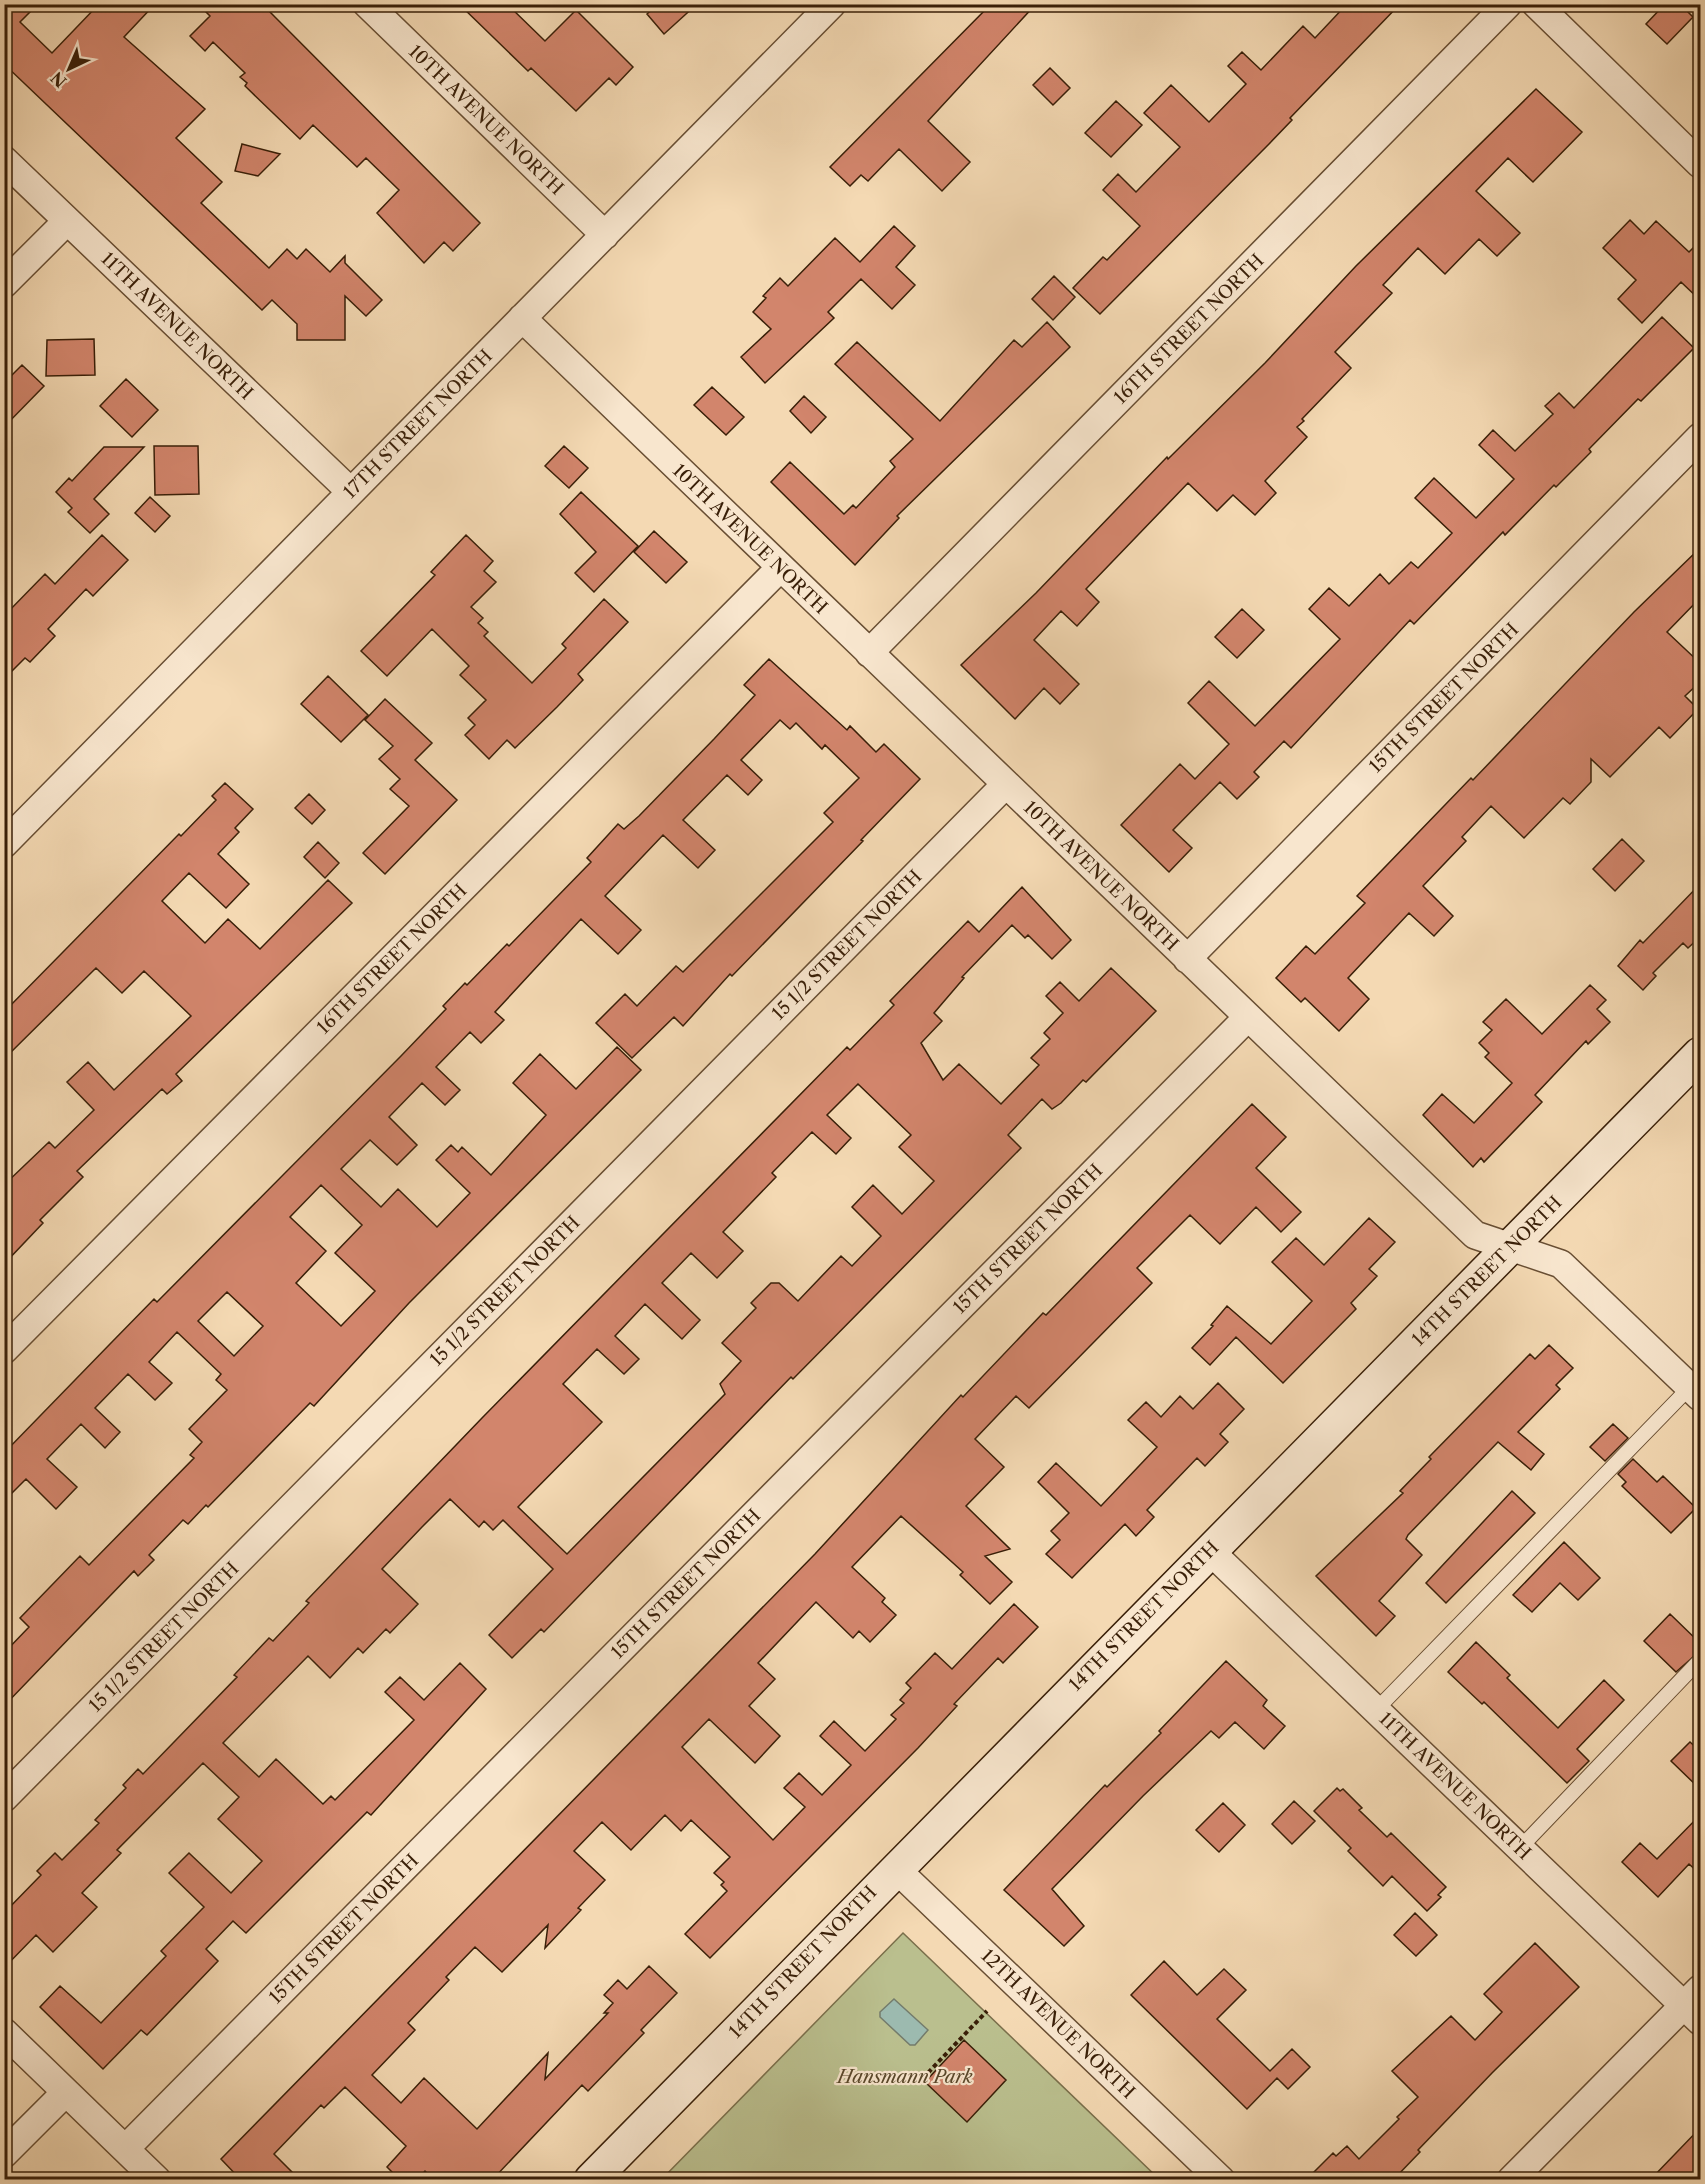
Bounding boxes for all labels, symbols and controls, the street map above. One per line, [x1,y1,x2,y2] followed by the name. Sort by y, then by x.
[39,39,99,99] north arrow
[404,40,568,200] street label: 10TH AVENUE NORTH
[47,68,71,92] text: N
[97,248,257,404] street label: 11TH AVENUE NORTH
[1110,250,1268,408] street label: 16TH STREET NORTH
[339,345,497,503] street label: 17TH STREET NORTH
[668,459,832,619] street label: 10TH AVENUE NORTH
[1365,619,1523,777] street label: 15TH STREET NORTH
[1019,796,1183,956] street label: 10TH AVENUE NORTH
[768,866,926,1024] street label: 15 1/2 STREET NORTH
[313,880,471,1038] street label: 16TH STREET NORTH
[949,1160,1107,1318] street label: 15TH STREET NORTH
[1407,1191,1567,1351] street label: 14TH STREET NORTH
[426,1212,584,1370] street label: 15 1/2 STREET NORTH
[607,1505,765,1663] street label: 15TH STREET NORTH
[1064,1536,1224,1696] street label: 14TH STREET NORTH
[85,1558,243,1716] street label: 15 1/2 STREET NORTH
[1375,1708,1535,1864] street label: 11TH AVENUE NORTH
[265,1850,423,2008] street label: 15TH STREET NORTH
[725,1881,881,2043] street label: 14TH STREET NORTH
[977,1945,1139,2103] street label: 12TH AVENUE NORTH
[835,2066,973,2088] park label: Hansmann Park

